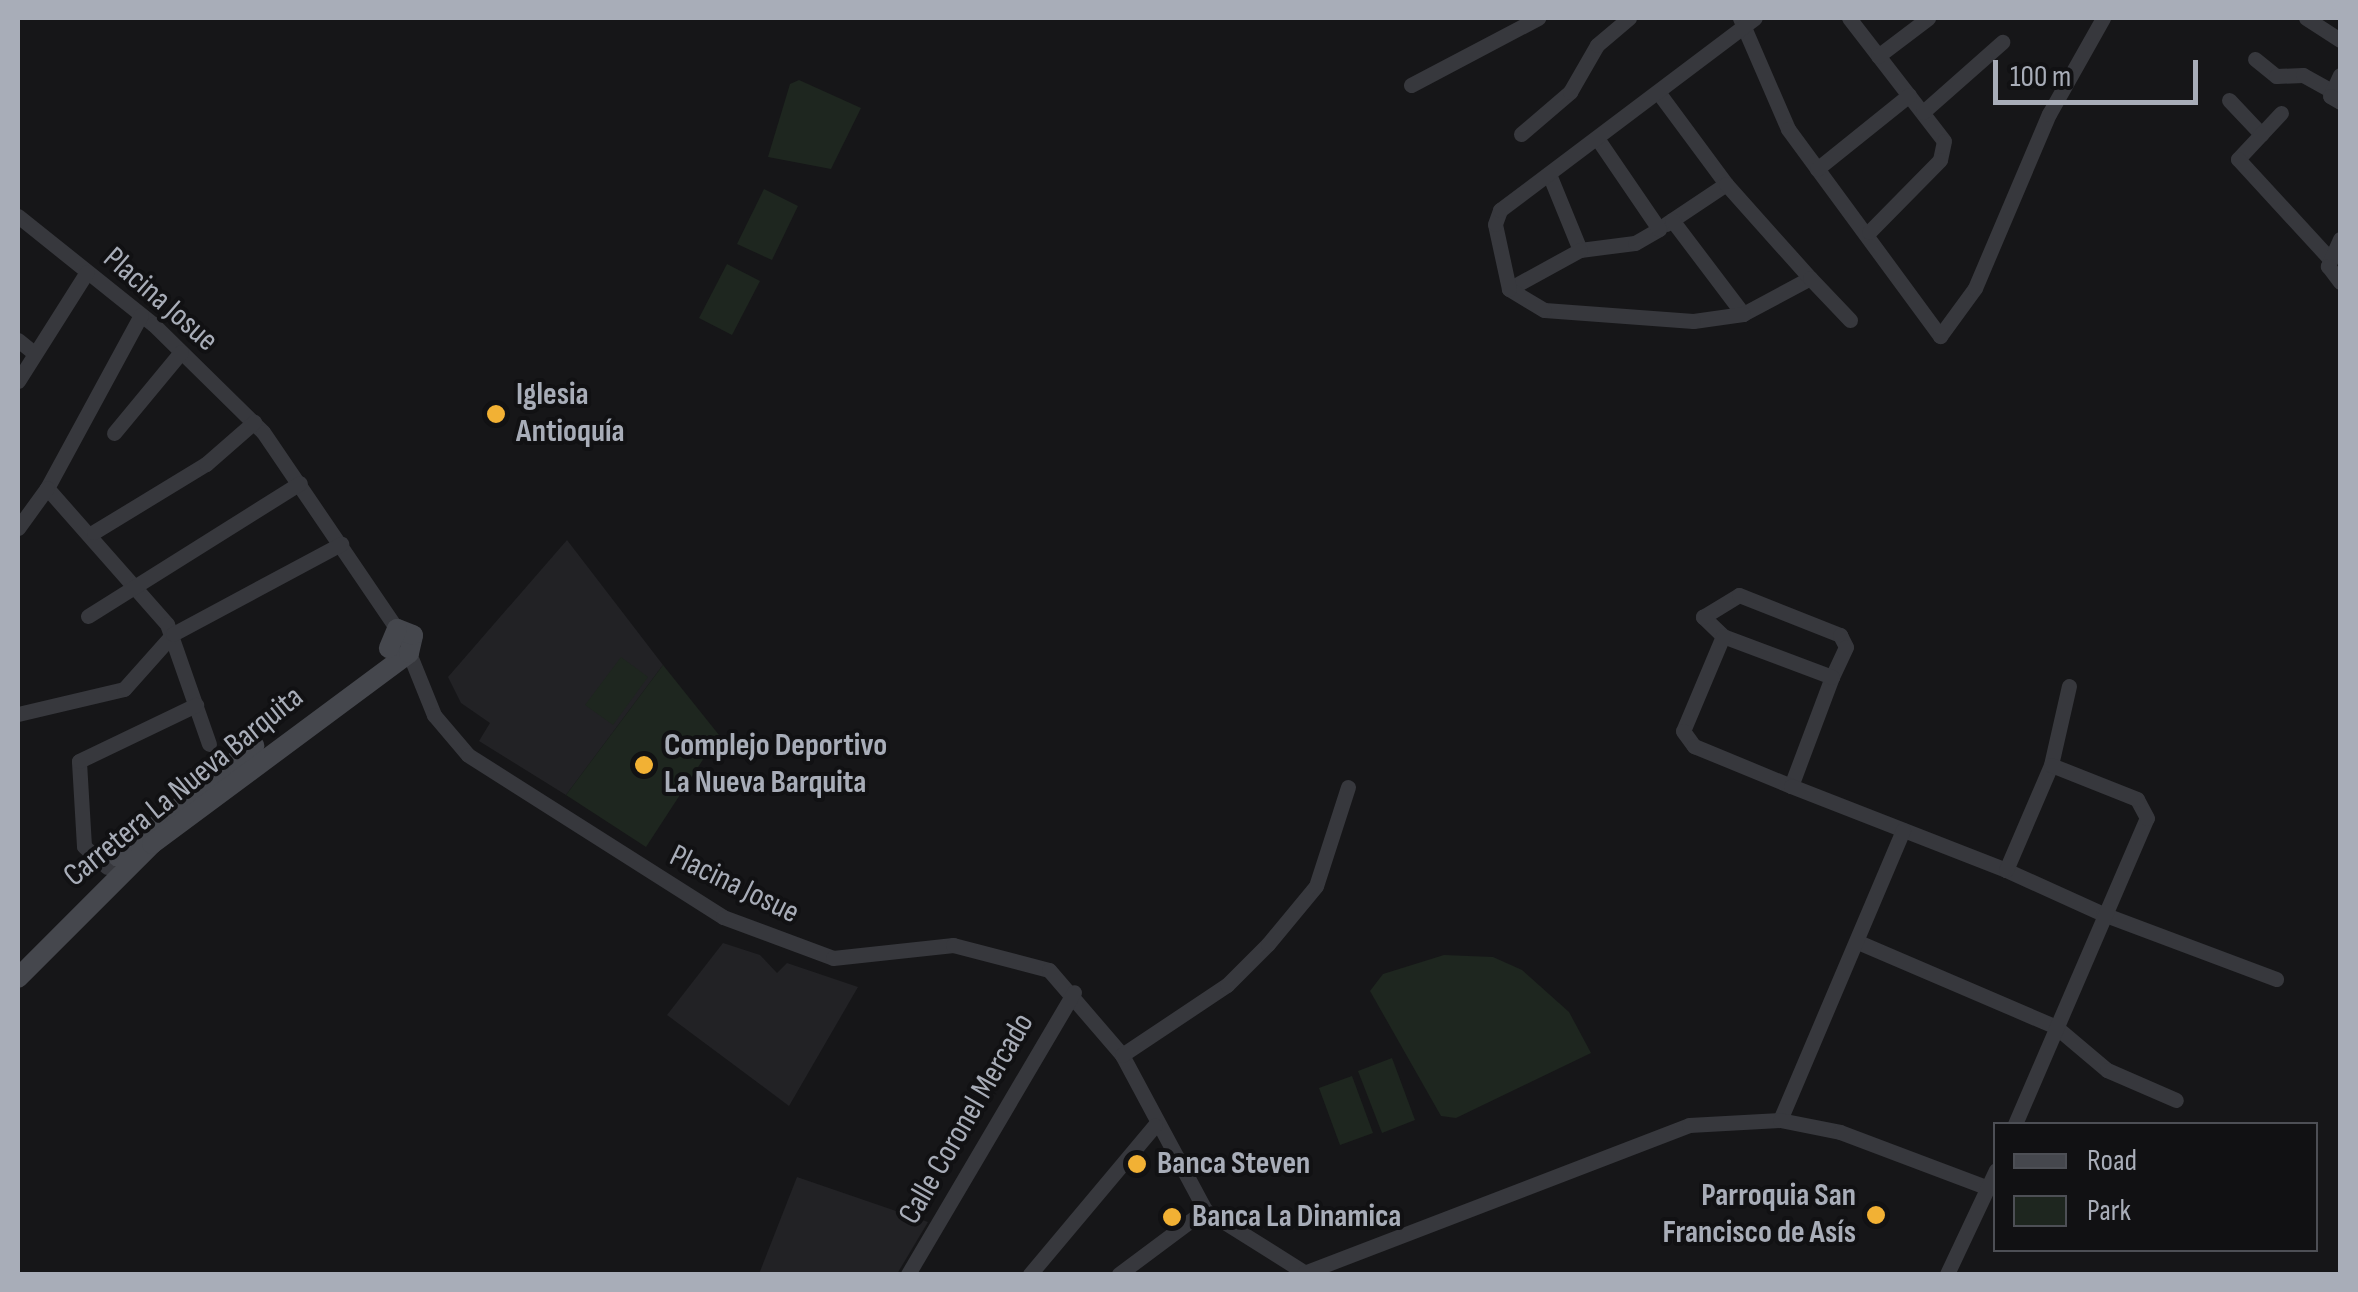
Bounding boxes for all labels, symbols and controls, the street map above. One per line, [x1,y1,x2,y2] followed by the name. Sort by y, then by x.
[1998,40,2203,102] scale bar
[2010,59,2071,95] text: 100 m
[95,240,225,360] street label: Placina Josue
[516,377,625,452] place label: Iglesia Antioquía
[485,403,507,425] marker: Iglesia Antioquía
[56,679,312,895] street label: Carretera La Nueva Barquita
[664,728,887,803] place label: Complejo Deportivo La Nueva Barquita
[633,754,655,776] marker: Complejo Deportivo La Nueva Barquita
[663,837,805,933] street label: Placina Josue
[891,1007,1043,1231] street label: Calle Coronel Mercado
[1993,1122,2318,1252] legend
[2087,1143,2137,1179] text: Road
[1157,1145,1310,1183] place label: Banca Steven
[1126,1153,1148,1175] marker: Banca Steven
[1663,1178,1856,1253] place label: Parroquia San Francisco de Asís
[2087,1193,2131,1229] text: Park
[1192,1198,1401,1236] place label: Banca La Dinamica
[1865,1204,1887,1226] marker: Parroquia San Francisco de Asís
[1161,1206,1183,1228] marker: Banca La Dinamica

